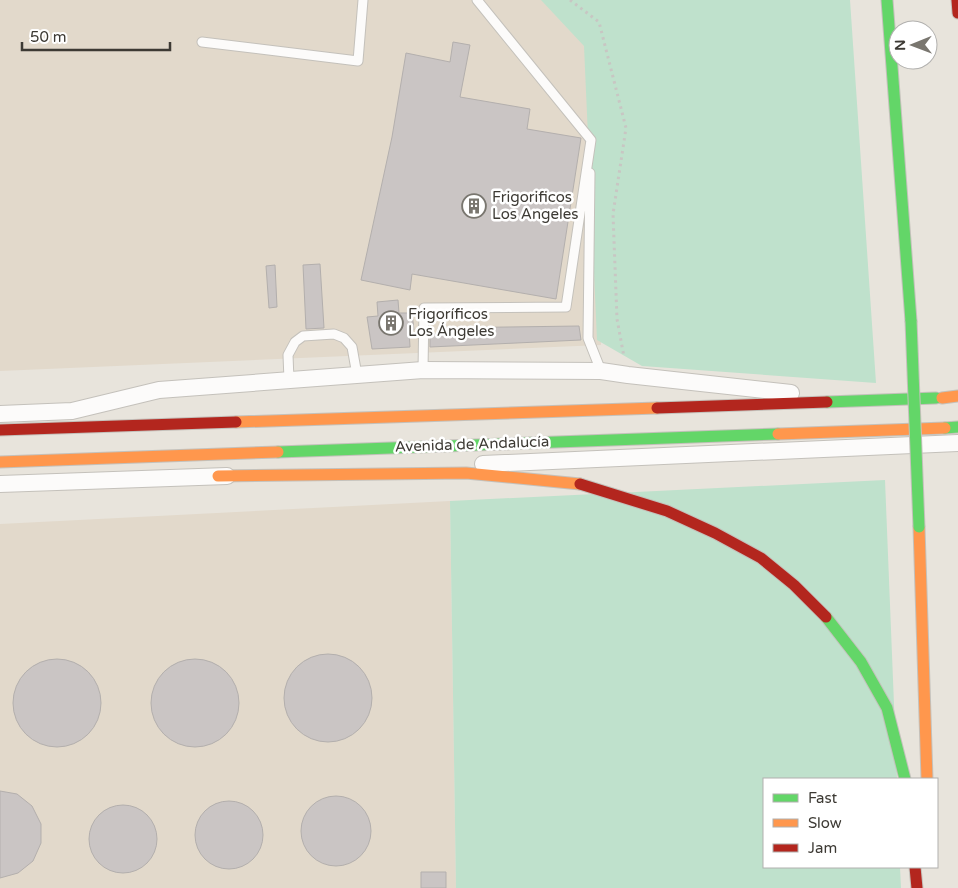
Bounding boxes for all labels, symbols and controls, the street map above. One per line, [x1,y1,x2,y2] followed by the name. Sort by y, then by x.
[22,20,170,52] scale bar
[888,20,938,70] north arrow
[30,28,67,46] text: 50 m
[892,39,909,51] text: N
[492,188,578,223] place label: Frigorificos Los Angeles
[461,193,487,219] building icon: Frigorificos Los Angeles
[408,305,494,340] place label: Frigoríficos Los Ángeles
[378,310,404,336] building icon: Frigoríficos Los Ángeles
[394,432,550,456] street label: Avenida de Andalucía
[763,778,938,868] legend
[808,789,838,807] text: Fast
[808,814,842,832] text: Slow
[808,839,837,857] text: Jam

